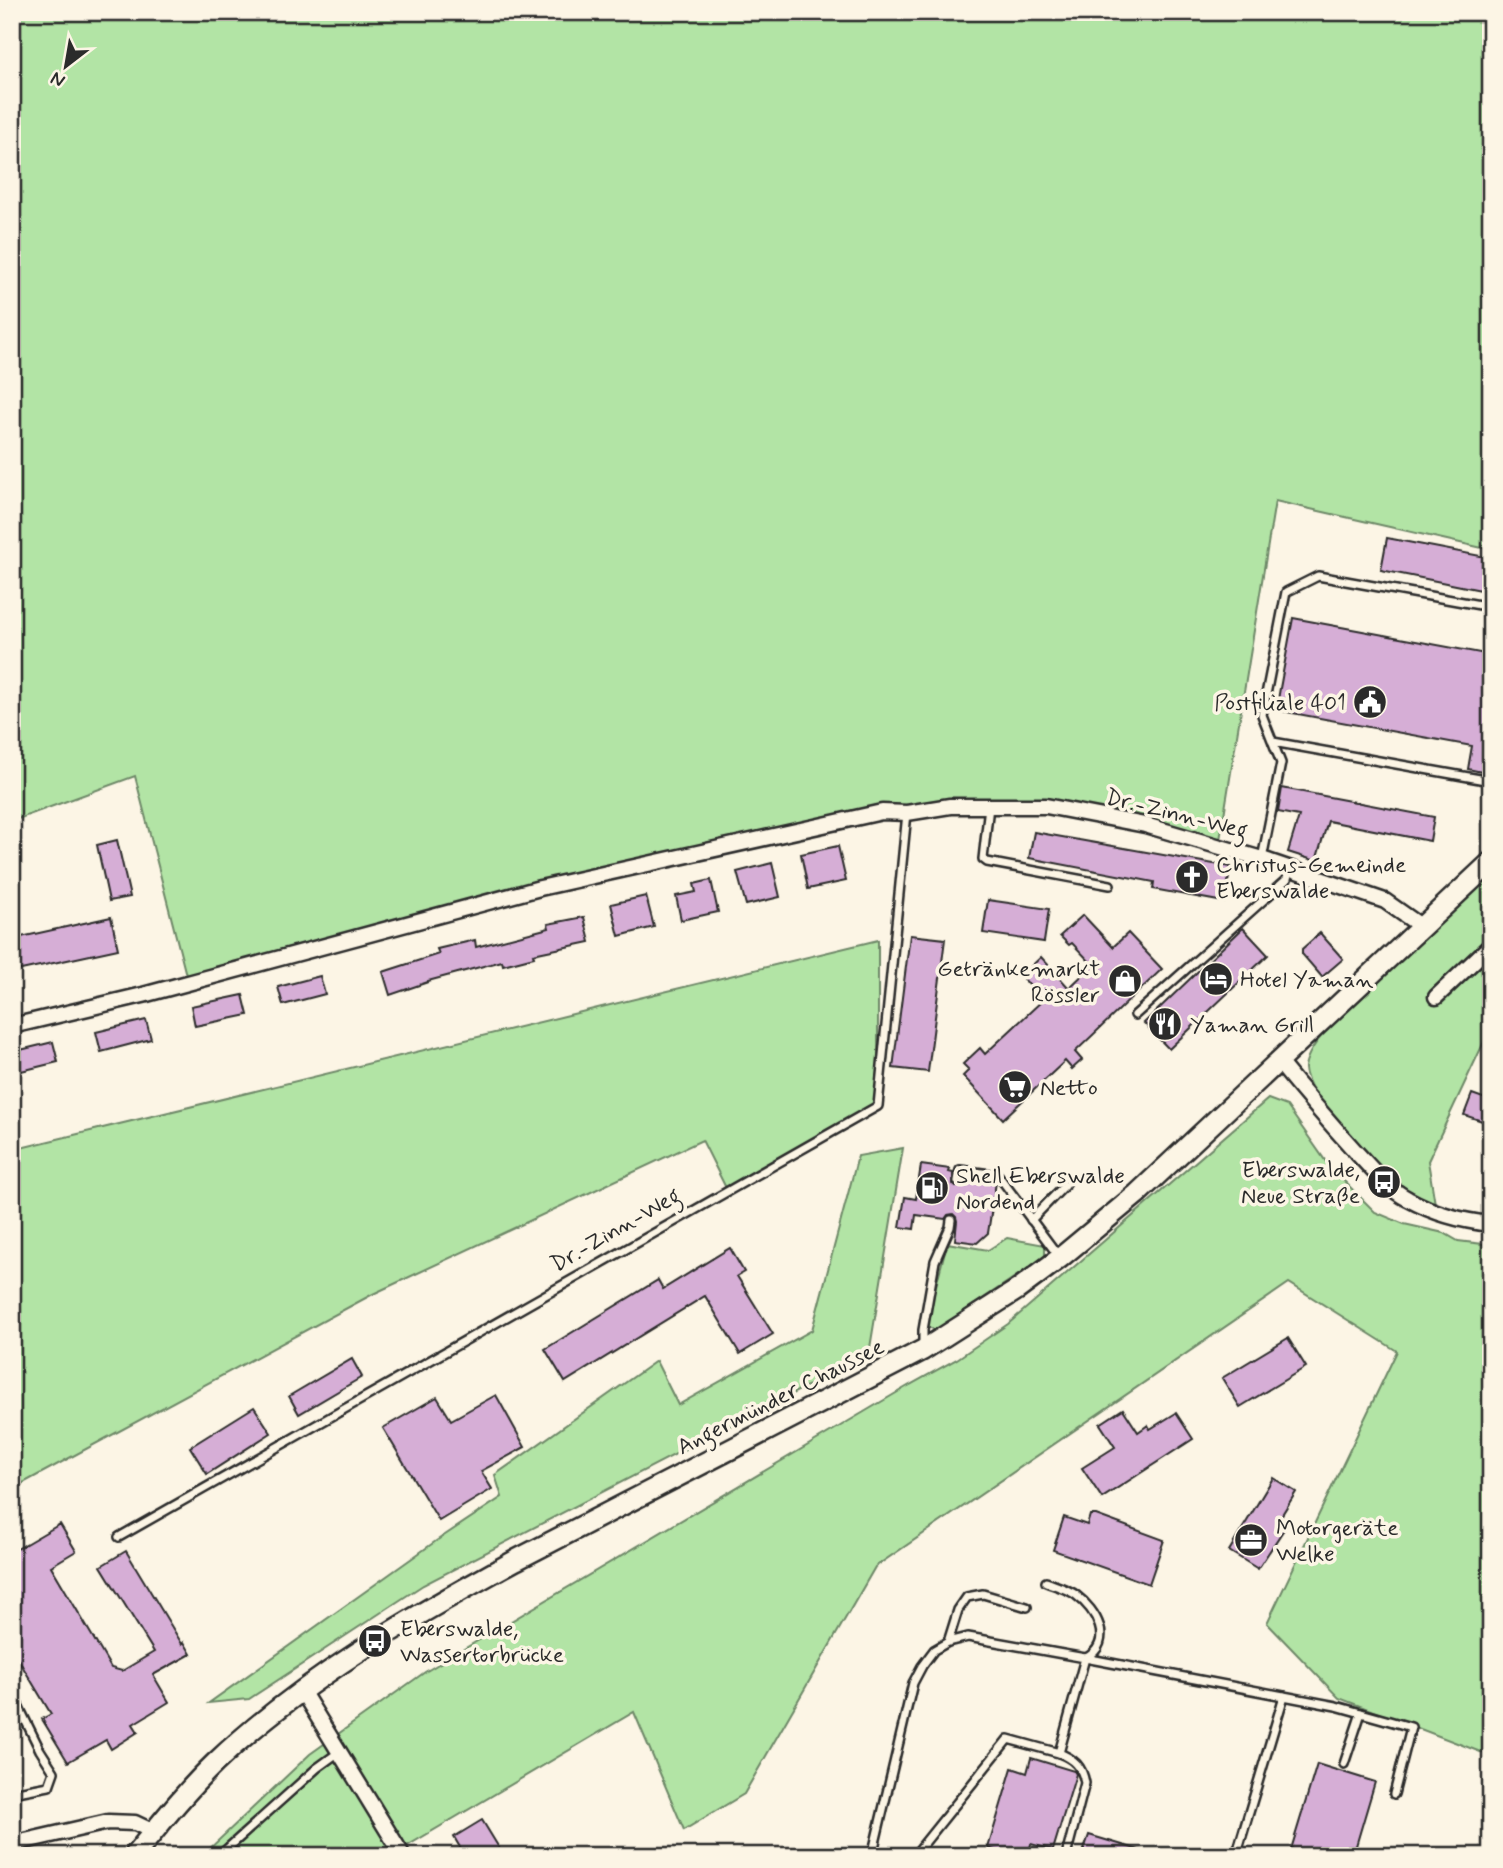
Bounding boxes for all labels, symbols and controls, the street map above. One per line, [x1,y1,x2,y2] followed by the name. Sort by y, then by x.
[32,32,102,102] north arrow
[46,65,70,93] text: N
[1351,683,1389,721] public building icon: Postfiliale 401
[1214,689,1346,719] place label: Postfiliale 401
[1102,783,1251,849] street label: Dr.-Zinn-Weg
[1216,851,1406,907] place label: Christus-Gemeinde Eberswalde
[1173,858,1211,896] church icon: Christus-Gemeinde Eberswalde
[937,955,1100,1011] place label: Getränkemarkt Rössler
[1197,960,1235,998] hotel icon: Hotel Yaman
[1106,962,1144,1000] shop icon: Getränkemarkt Rössler
[1240,966,1373,996] place label: Hotel Yaman
[1146,1005,1184,1043] restaurant icon: Yaman Grill
[1190,1011,1314,1041] place label: Yaman Grill
[996,1068,1034,1106] supermarket icon: Netto
[1040,1074,1098,1104] place label: Netto
[1241,1156,1360,1212] place label: Eberswalde, Neue Straße
[956,1162,1125,1218] place label: Shell Eberswalde Nordend
[1365,1163,1403,1201] bus stop icon: Eberswalde, Neue Straße
[913,1169,951,1207] fuel station icon: Shell Eberswalde Nordend
[545,1181,688,1282] street label: Dr.-Zinn-Weg
[672,1332,891,1465] street label: Angermünder Chaussee
[1276,1514,1398,1570] place label: Motorgeräte Welke
[1232,1521,1270,1559] office icon: Motorgeräte Welke
[400,1615,564,1671] place label: Eberswalde, Wassertorbrücke
[356,1622,394,1660] bus stop icon: Eberswalde, Wassertorbrücke

